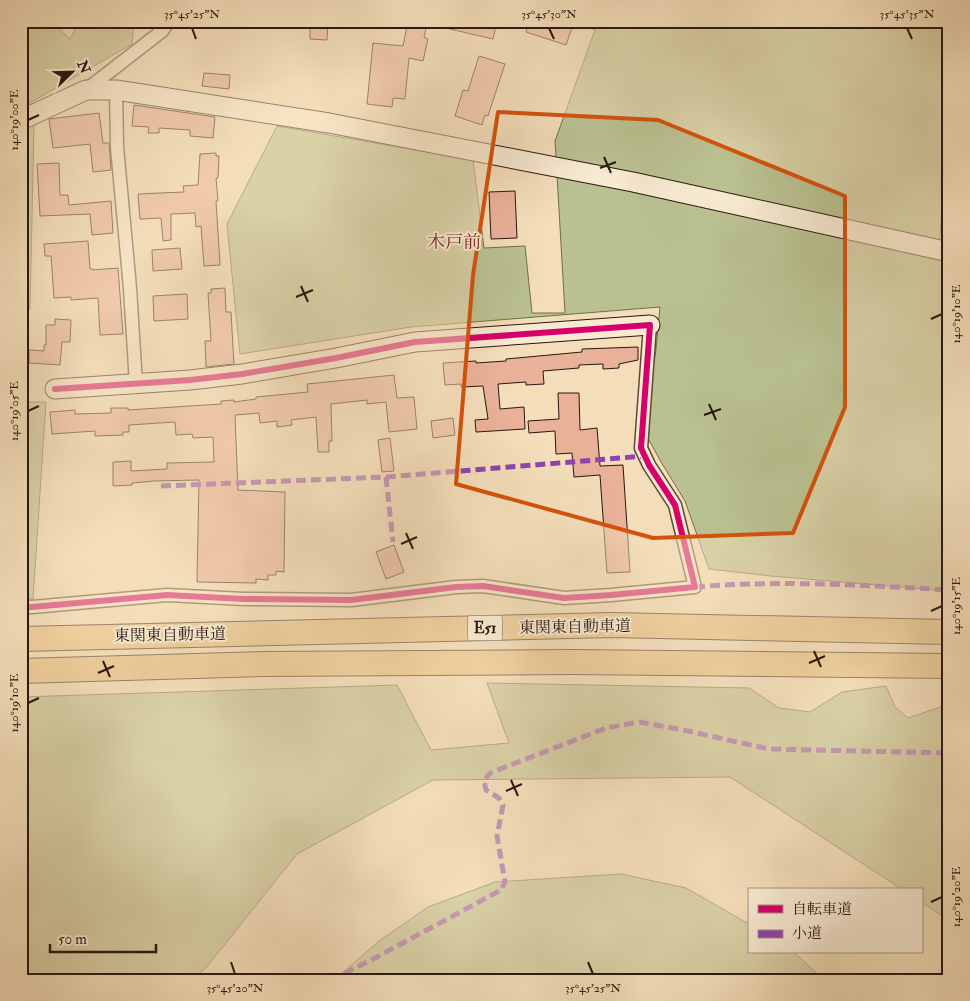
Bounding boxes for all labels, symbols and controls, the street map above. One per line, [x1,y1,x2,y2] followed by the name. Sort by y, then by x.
[164,7,220,22] text: 35°45'25"N
[521,7,577,22] text: 35°45'30"N
[880,7,935,22] text: 35°45'35"N
[48,48,98,98] north arrow
[73,57,94,77] text: N
[7,89,22,150] text: 140°19'00"E
[427,231,481,254] district label: 木戸前
[949,284,964,343] text: 140°19'10"E
[7,381,22,441] text: 140°19'05"E
[949,577,964,635] text: 140°19'15"E
[468,616,502,640] road number: E51
[519,616,631,638] street label: 東関東自動車道
[114,624,226,646] street label: 東関東自動車道
[7,673,22,732] text: 140°19'10"E
[949,866,964,927] text: 140°19'20"E
[748,888,922,954] legend
[792,900,852,919] text: 自転車道
[50,921,156,953] scale bar
[792,924,822,943] text: 小道
[58,930,87,949] text: 50 m
[206,981,264,996] text: 35°45'20"N
[565,981,621,996] text: 35°45'25"N

